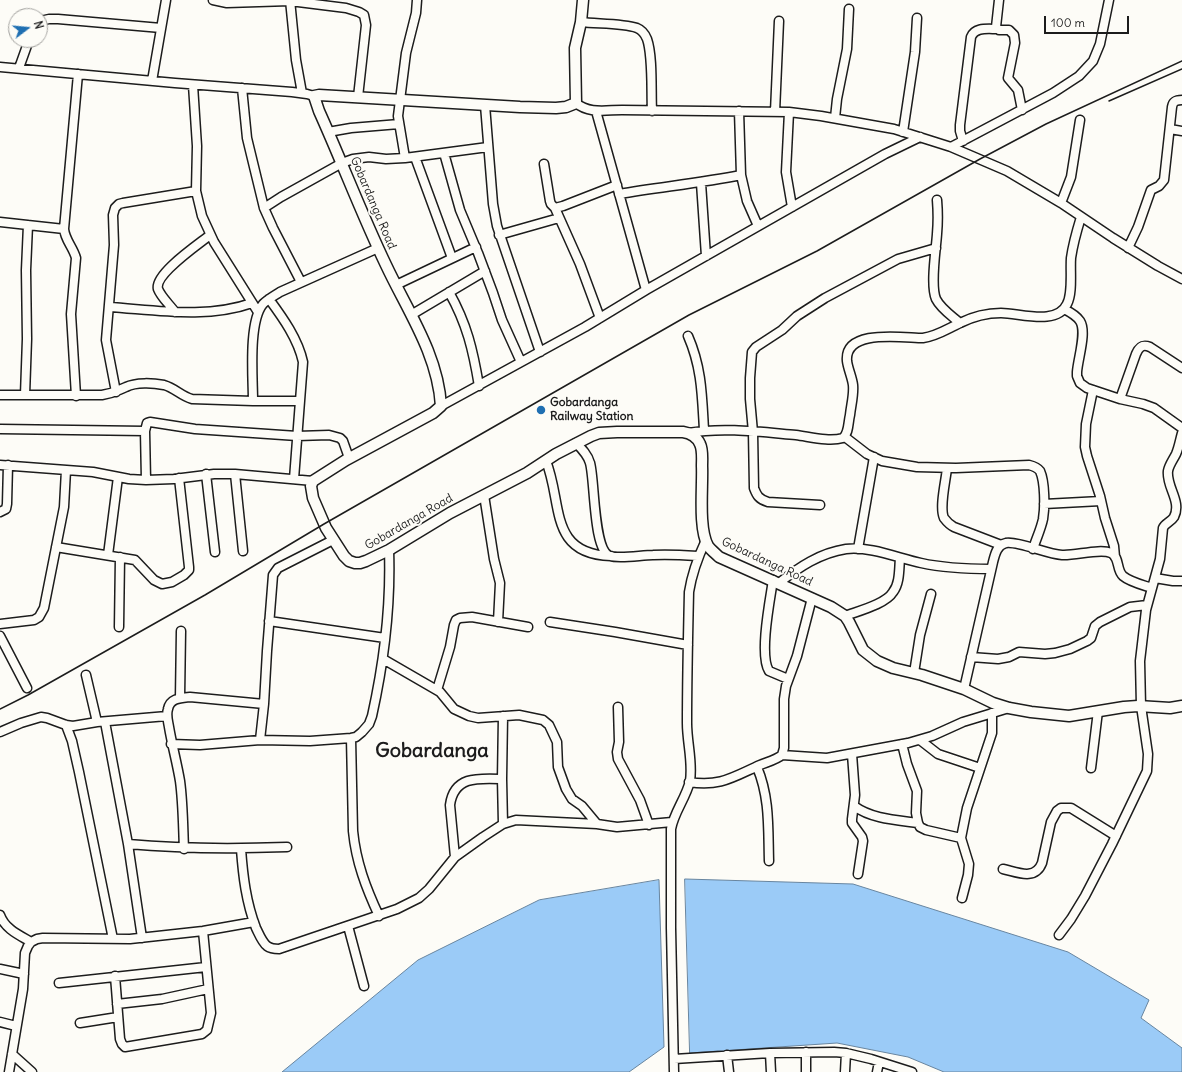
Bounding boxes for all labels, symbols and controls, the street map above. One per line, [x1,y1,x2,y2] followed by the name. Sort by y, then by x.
[8,8,48,48] north arrow
[1046,8,1131,34] scale bar
[1051,15,1085,30] text: 100 m
[31,19,46,31] text: N
[347,155,399,251] street label: Gobardanga Road
[550,396,633,424] place label: Gobardanga Railway Station
[535,404,547,416] marker: Gobardanga Railway Station
[363,491,455,553] street label: Gobardanga Road
[719,535,815,589] street label: Gobardanga Road
[375,739,489,763] district label: Gobardanga

